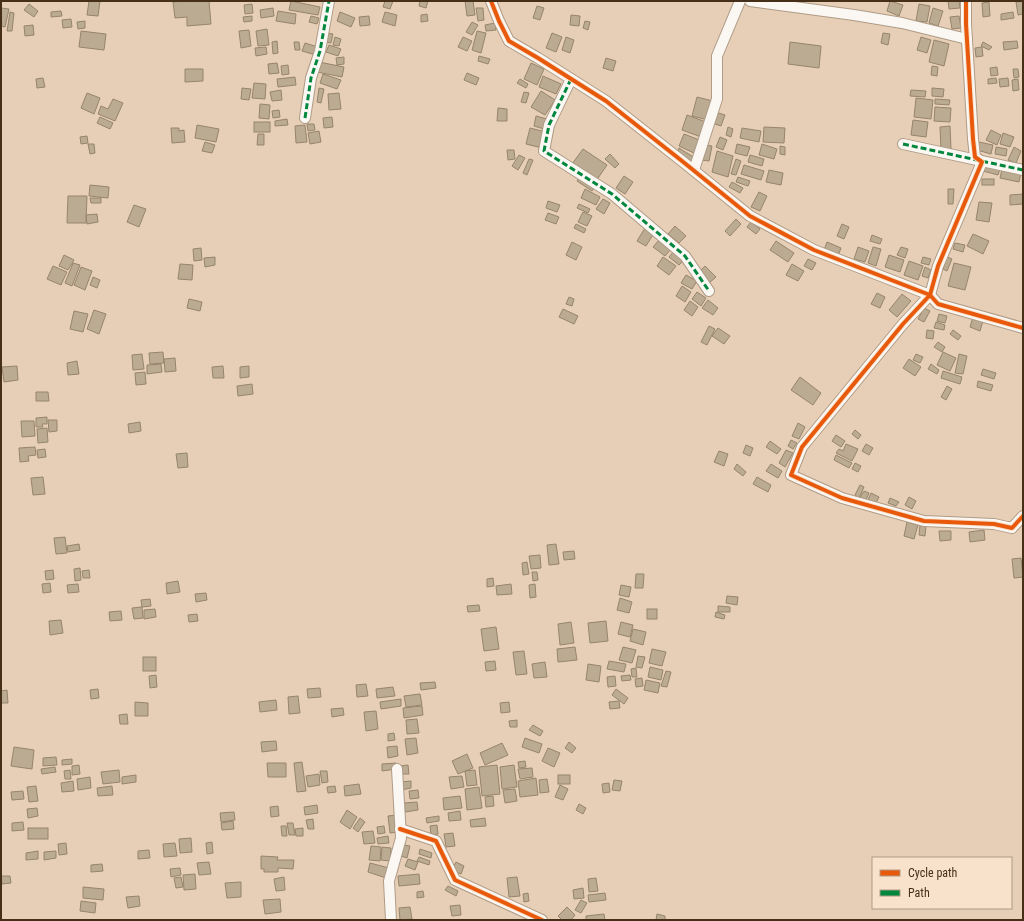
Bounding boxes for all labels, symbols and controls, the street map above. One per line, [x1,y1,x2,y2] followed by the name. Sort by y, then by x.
[872,857,1012,909] legend
[908,866,958,880] text: Cycle path
[908,886,930,900] text: Path

